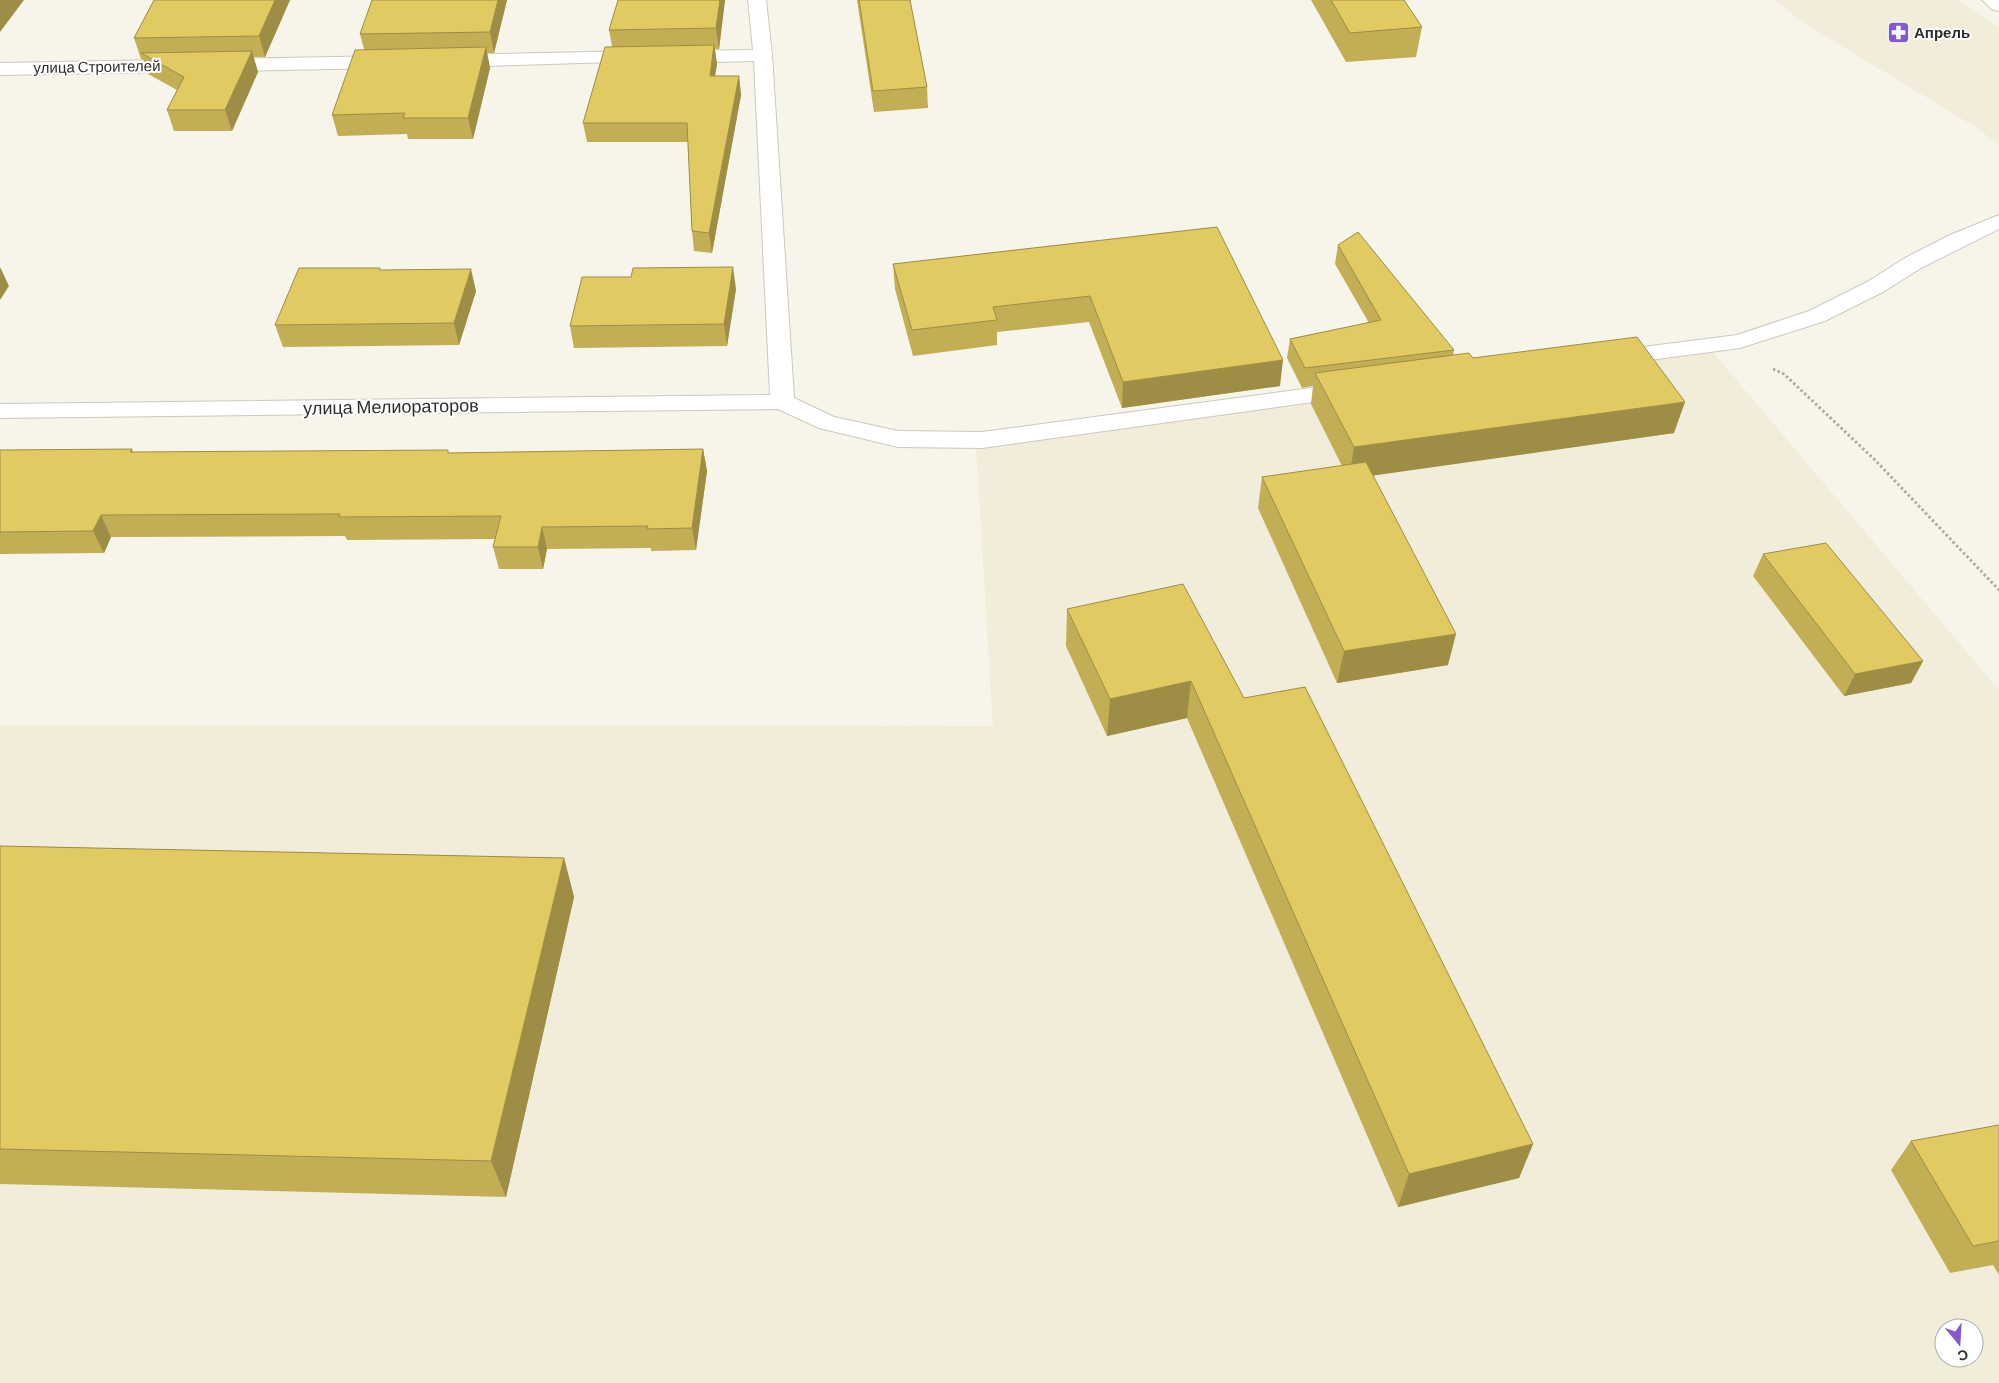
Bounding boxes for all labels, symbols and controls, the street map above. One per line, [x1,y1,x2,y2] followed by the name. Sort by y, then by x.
[1886,21,1910,45] pharmacy icon: Апрель
[1914,23,1970,41] place label: Апрель
[33,56,161,76] street label: улица Строителей
[303,393,479,419] street label: улица Мелиораторов
[1934,1318,1984,1368] north arrow
[1956,1346,1971,1365] text: С

